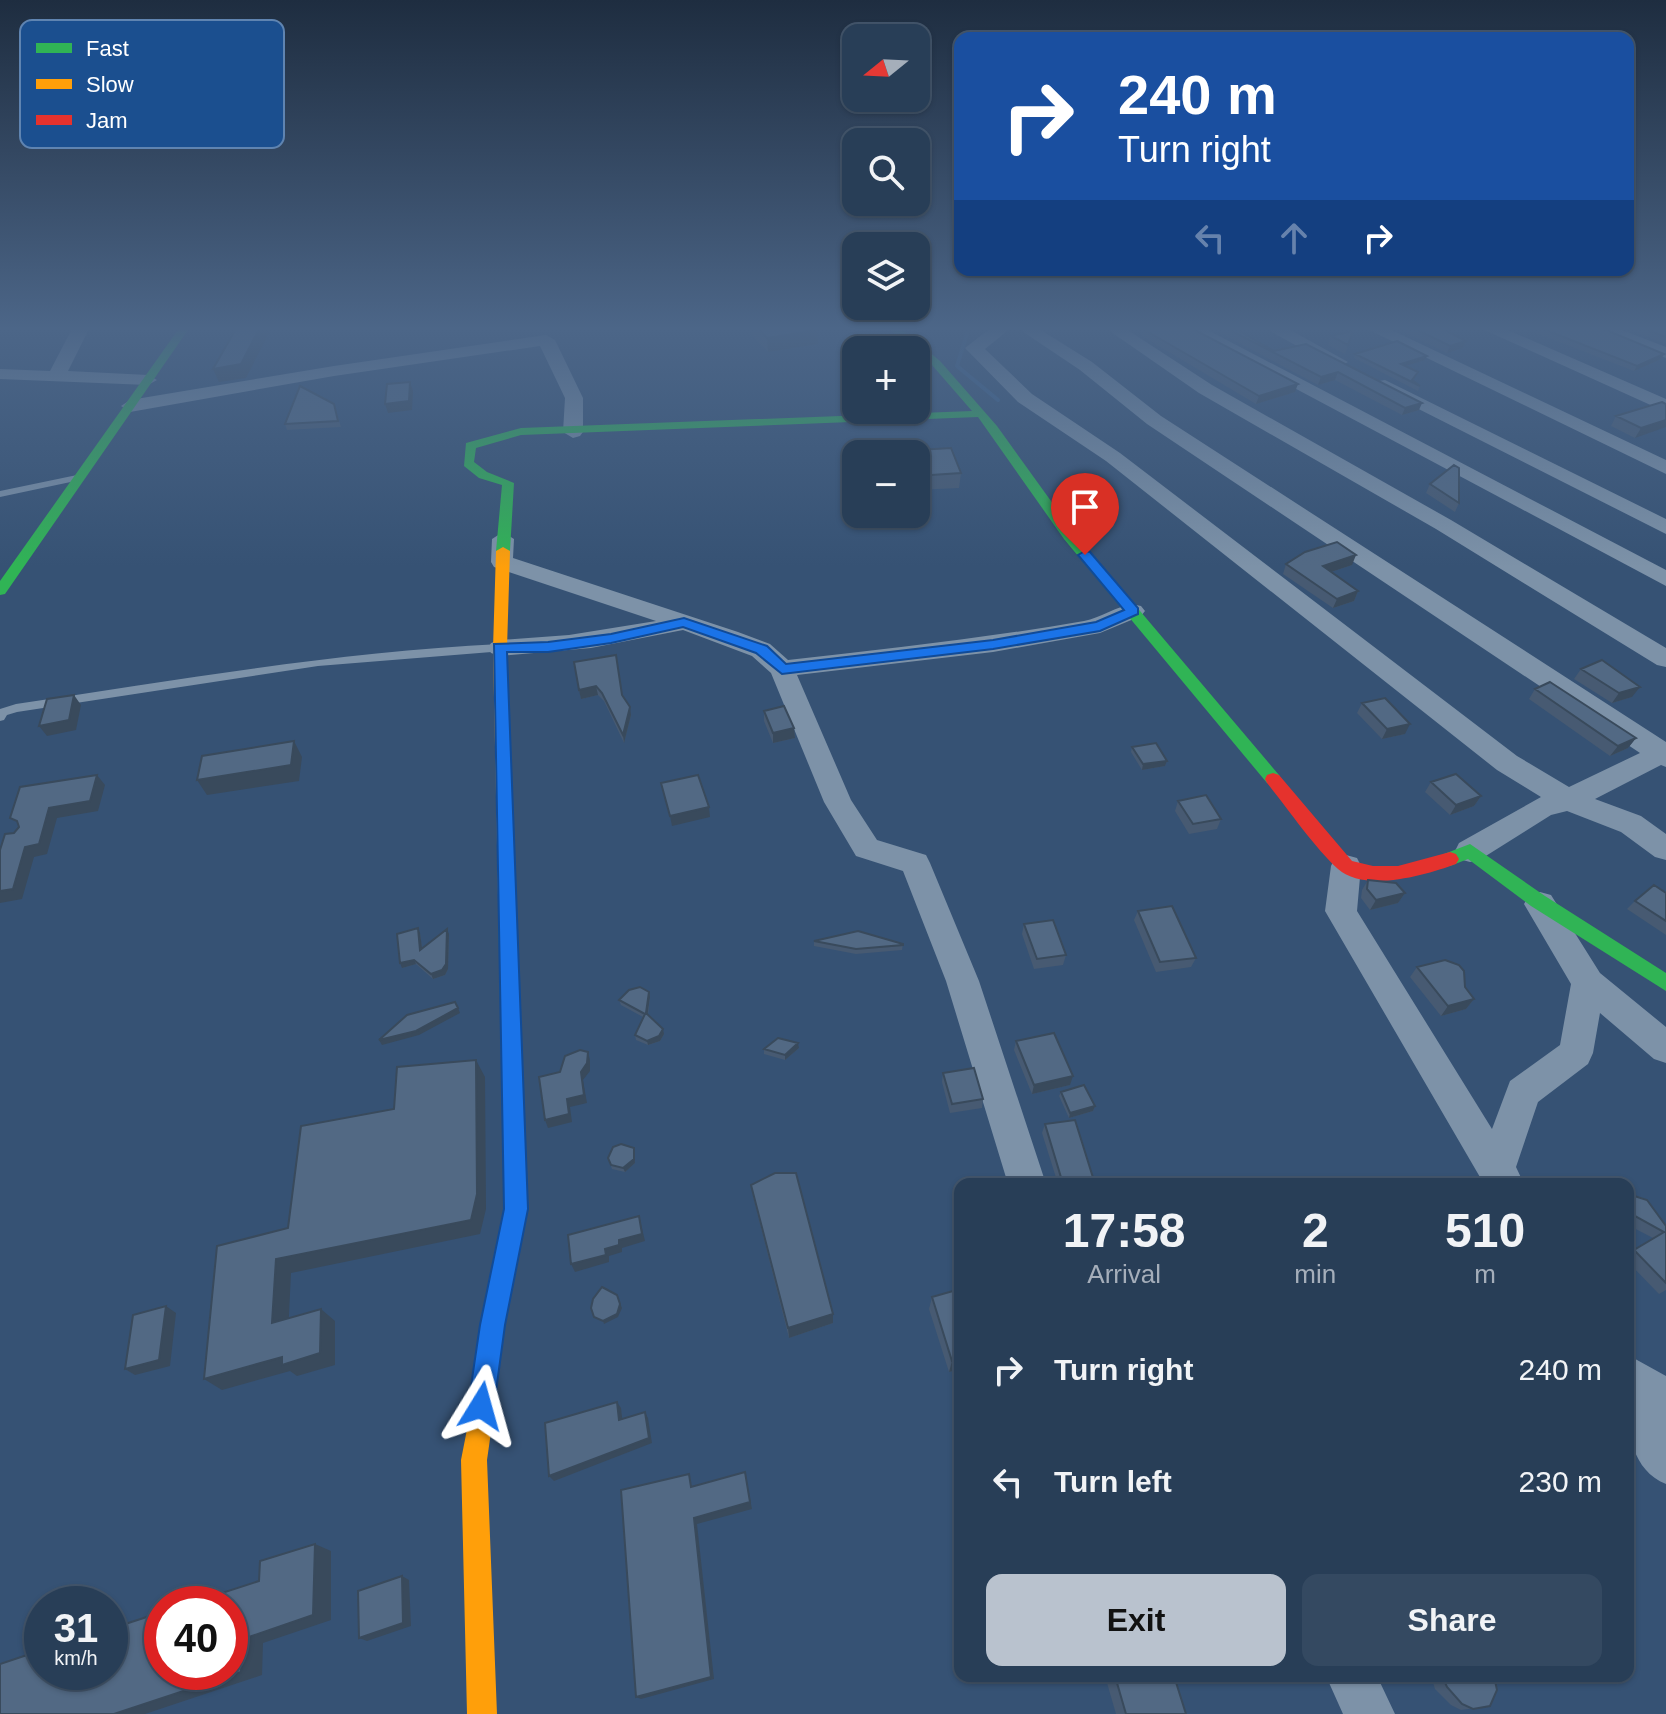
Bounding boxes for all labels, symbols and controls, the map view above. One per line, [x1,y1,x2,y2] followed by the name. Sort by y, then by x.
[20,20,284,148] legend
[842,24,930,112] north arrow
[842,24,930,528] map controls
[86,36,129,61] text: Fast
[1118,63,1277,126] text: 240 m
[986,64,1090,168] icon: right
[86,72,134,97] text: Slow
[86,108,128,133] text: Jam
[842,128,930,216] button: search
[1118,129,1271,170] text: Turn right
[1188,216,1232,260] icon: left
[1272,216,1316,260] icon: ahead
[1356,216,1400,260] icon: right
[842,232,930,320] button: layers
[842,336,930,424] button: +
[842,440,930,528] button: −
[1051,473,1119,555] pin
[1063,485,1107,529] icon: arrive
[1063,1204,1186,1257] text: 17:58
[1302,1204,1329,1257] text: 2
[1445,1204,1525,1257] text: 510
[1087,1259,1161,1289] text: Arrival
[1294,1259,1336,1289] text: min
[1474,1259,1496,1289] text: m
[986,1348,1030,1392] icon: right
[1054,1353,1193,1386] text: Turn right
[1519,1353,1602,1386] text: 240 m
[439,1364,523,1448] position arrow
[986,1460,1030,1504] icon: left
[1054,1465,1172,1498] text: Turn left
[1519,1465,1602,1498] text: 230 m
[986,1574,1286,1666] button: Exit
[1302,1574,1602,1666] button: Share
[144,1586,248,1690] speed limit sign: 40
[54,1606,98,1650] text: 31
[54,1647,98,1669] text: km/h

